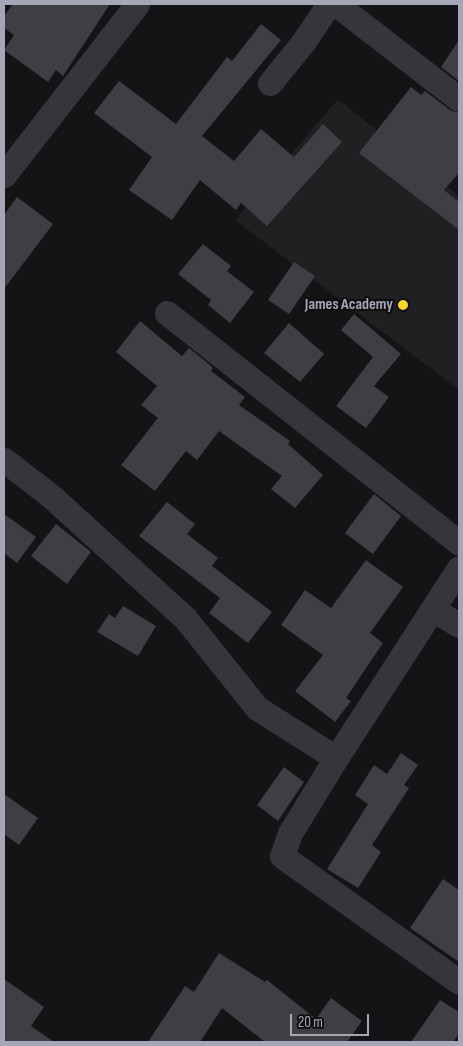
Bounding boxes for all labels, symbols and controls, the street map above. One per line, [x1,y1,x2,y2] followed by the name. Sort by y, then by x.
[305,295,393,315] place label: James Academy
[397,299,409,311] marker: James Academy
[293,1004,372,1036] scale bar
[298,1013,323,1032] text: 20 m

